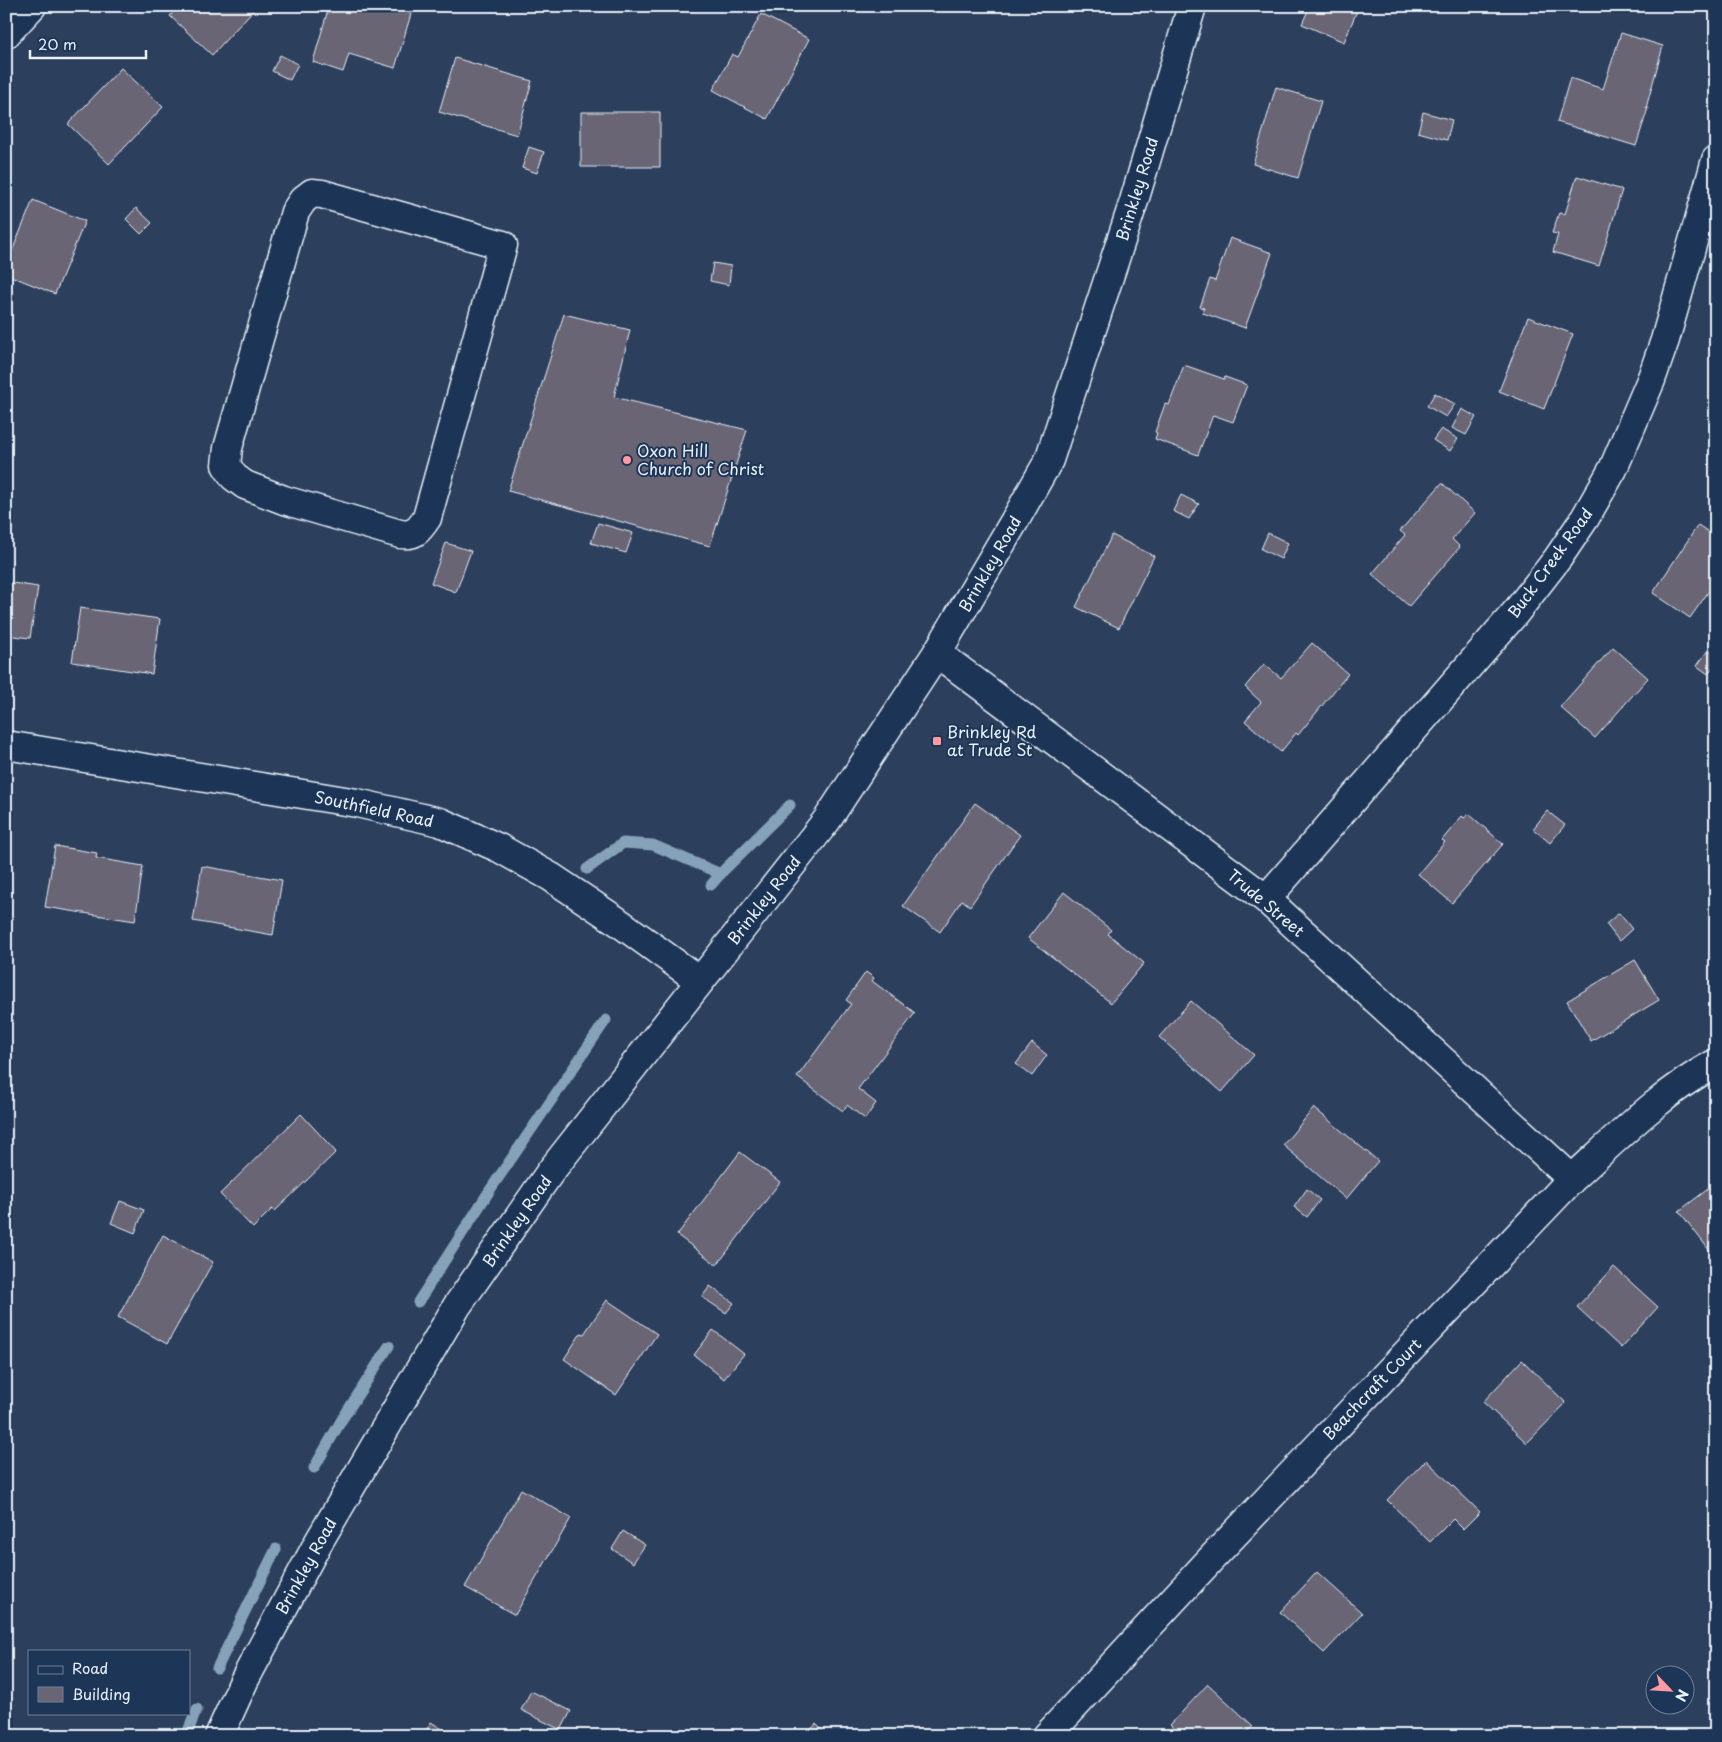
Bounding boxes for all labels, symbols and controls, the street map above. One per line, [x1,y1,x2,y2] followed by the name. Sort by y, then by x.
[30,28,146,60] scale bar
[38,32,77,55] text: 20 m
[1109,134,1163,244] street label: Brinkley Road
[637,438,764,480] place label: Oxon Hill Church of Christ
[621,454,633,466] marker: Oxon Hill Church of Christ
[1501,502,1597,623] street label: Buck Creek Road
[952,511,1026,616] street label: Brinkley Road
[947,719,1036,761] place label: Brinkley Rd at Trude St
[931,735,943,747] marker: Brinkley Rd at Trude St
[312,784,436,832] street label: Southfield Road
[721,850,806,949] street label: Brinkley Road
[1223,863,1311,942] street label: Trude Street
[476,1170,557,1271] street label: Brinkley Road
[1316,1332,1427,1445] street label: Beachcraft Court
[269,1513,342,1618] street label: Brinkley Road
[28,1650,190,1714] legend
[72,1656,108,1679] text: Road
[1644,1664,1694,1714] north arrow
[72,1682,131,1705] text: Building
[1670,1686,1694,1705] text: N

